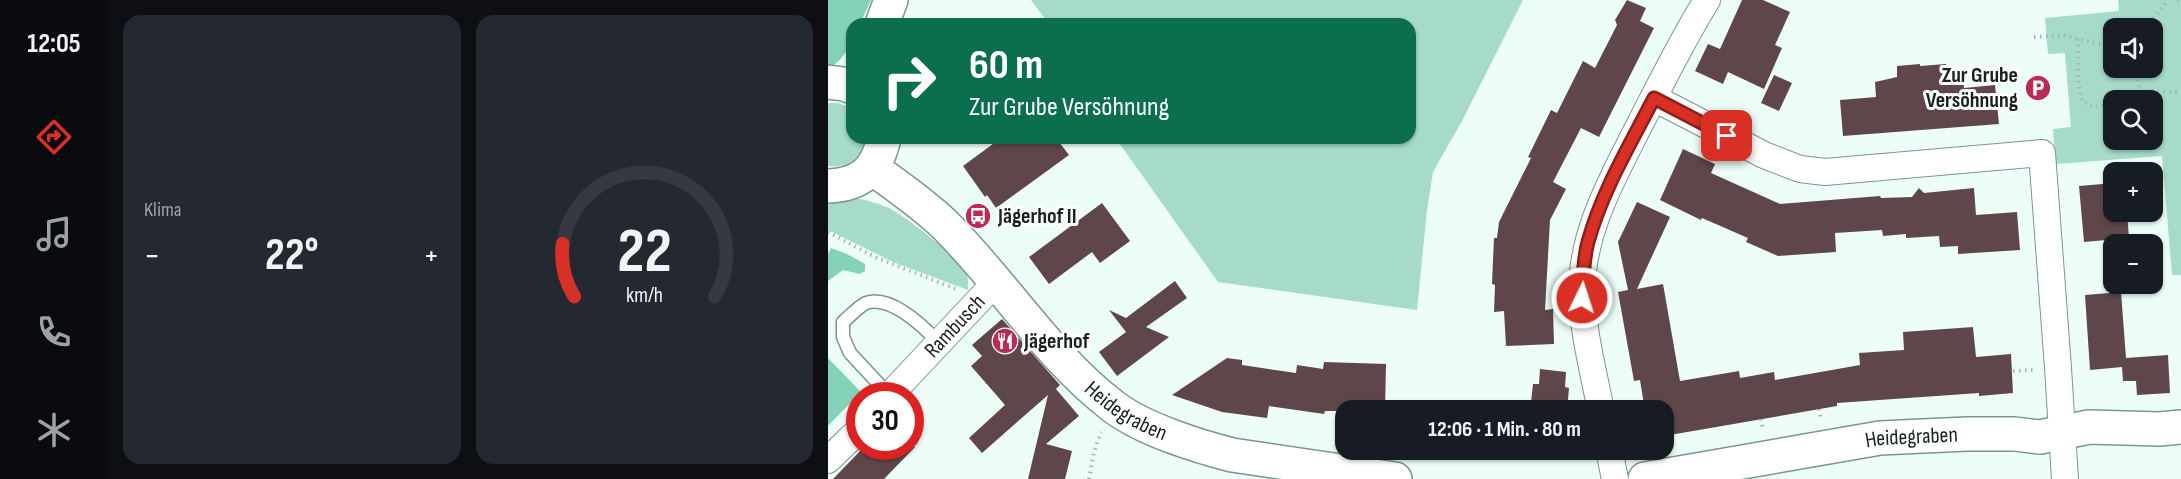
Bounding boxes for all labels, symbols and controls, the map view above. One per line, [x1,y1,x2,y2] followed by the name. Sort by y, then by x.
[2103,18,2163,294] map controls
[2103,18,2163,78] button: sound
[27,28,81,60] text: 12:05
[969,40,1043,91] text: 60 m
[870,42,948,120] icon: right
[1926,62,2018,114] place label: Zur Grube Versöhnung
[2023,73,2053,103] parking icon: Zur Grube Versöhnung
[2103,90,2163,150] button: search
[969,91,1169,123] text: Zur Grube Versöhnung
[1701,110,1752,161] pin
[33,116,75,158] icon: directions
[1710,119,1743,152] icon: arrive
[2103,162,2163,222] button: +
[144,198,182,222] text: Klima
[963,201,993,231] bus stop icon: Jägerhof II
[997,203,1077,230] place label: Jägerhof II
[33,213,75,255] icon: music
[617,215,672,290] text: 22
[265,228,319,283] text: 22°
[2103,234,2163,294] button: −
[144,236,160,276] text: −
[423,236,439,276] text: +
[1550,266,1614,330] position arrow
[626,283,663,308] text: km/h
[919,289,991,363] street label: Rambusch
[33,311,75,353] icon: phone
[990,326,1020,356] restaurant icon: Jägerhof
[1023,328,1091,355] place label: Jägerhof
[1079,375,1171,447] street label: Heidegraben
[846,382,924,460] speed limit sign: 30
[33,409,75,451] icon: climate
[1428,416,1581,443] text: 12:06 · 1 Min. · 80 m
[1863,421,1958,454] street label: Heidegraben

